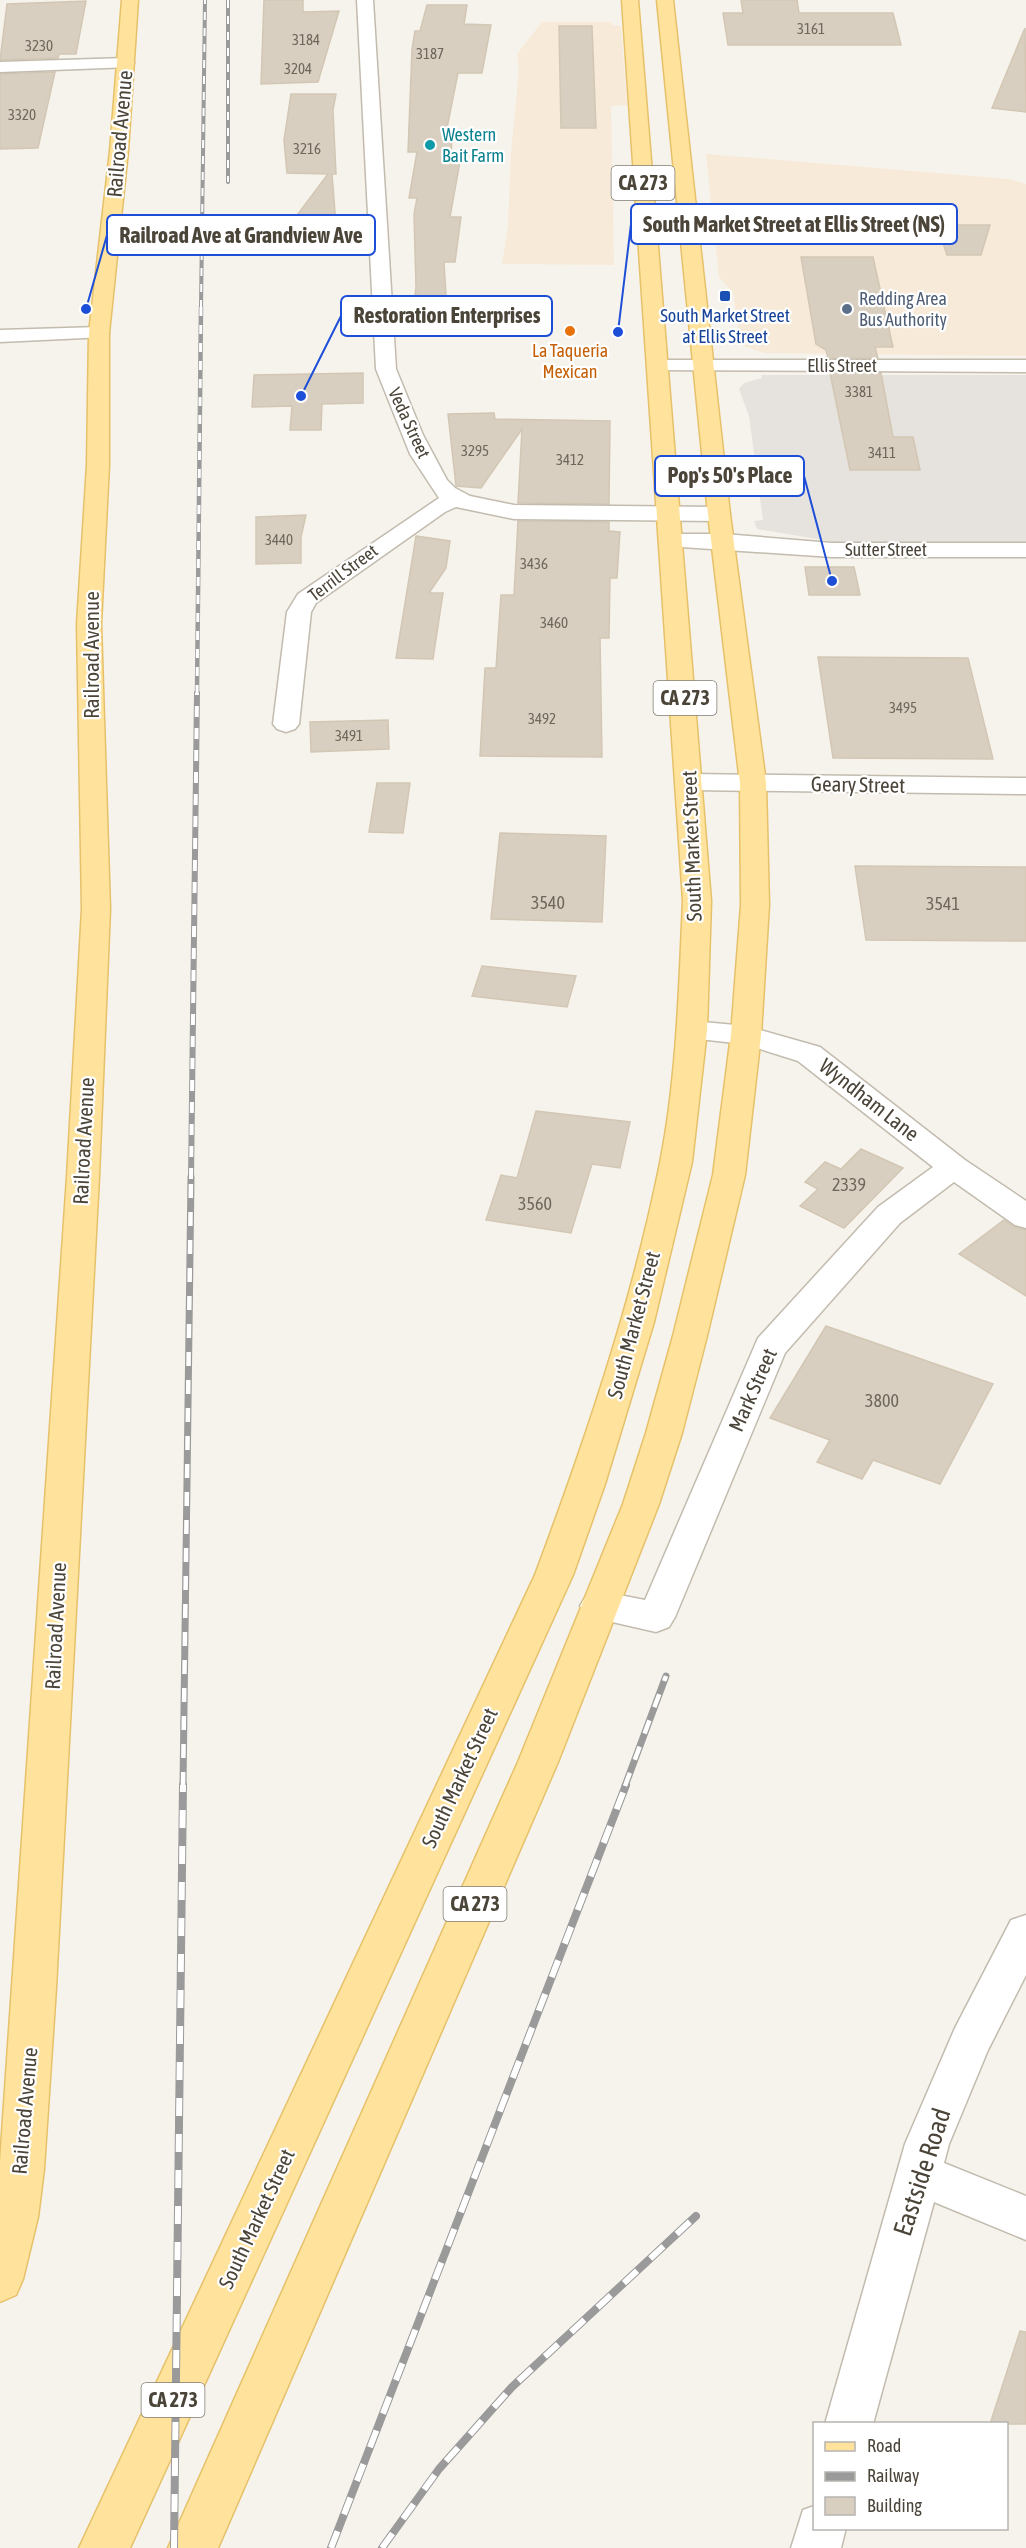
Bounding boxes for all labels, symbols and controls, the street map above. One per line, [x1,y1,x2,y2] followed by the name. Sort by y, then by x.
[797,20,825,37] house number: 3161
[292,31,320,48] house number: 3184
[25,37,53,54] house number: 3230
[416,45,444,62] house number: 3187
[284,60,312,77] house number: 3204
[101,69,137,198] street label: Railroad Avenue
[8,106,36,123] house number: 3320
[442,124,504,166] place label: Western Bait Farm
[423,138,437,152] marker: Western Bait Farm
[293,140,321,157] house number: 3216
[612,166,674,200] road number: CA 273
[631,204,957,244] callout: South Market Street at Ellis Street (NS)
[643,211,945,237] text: South Market Street at Ellis Street (NS)
[107,215,375,255] callout: Railroad Ave at Grandview Ave
[119,222,363,248] text: Railroad Ave at Grandview Ave
[859,288,947,330] place label: Redding Area Bus Authority
[718,289,732,303] marker: South Market Street at Ellis Street
[341,296,552,336] callout: Restoration Enterprises
[353,302,541,328] text: Restoration Enterprises
[840,302,854,316] marker: Redding Area Bus Authority
[660,305,790,347] place label: South Market Street at Ellis Street
[563,324,577,338] marker: La Taqueria Mexican
[532,340,608,382] place label: La Taqueria Mexican
[807,355,877,376] street label: Ellis Street
[845,383,873,400] house number: 3381
[384,384,435,461] street label: Veda Street
[461,442,489,459] house number: 3295
[868,444,896,461] house number: 3411
[556,451,584,468] house number: 3412
[655,456,804,496] callout: Pop's 50's Place
[668,462,792,488] text: Pop's 50's Place
[265,531,293,548] house number: 3440
[845,539,927,560] street label: Sutter Street
[304,540,381,605] street label: Terrill Street
[520,555,548,572] house number: 3436
[79,591,103,719] street label: Railroad Avenue
[540,614,568,631] house number: 3460
[654,681,716,715] road number: CA 273
[889,699,917,716] house number: 3495
[528,710,556,727] house number: 3492
[335,727,363,744] house number: 3491
[676,770,706,922] street label: South Market Street
[811,771,905,797] street label: Geary Street
[531,892,565,913] house number: 3540
[926,893,960,914] house number: 3541
[815,1053,924,1145] street label: Wyndham Lane
[68,1077,98,1205] street label: Railroad Avenue
[832,1174,866,1195] house number: 2339
[518,1193,552,1214] house number: 3560
[602,1249,664,1401] street label: South Market Street
[723,1344,781,1435] street label: Mark Street
[865,1390,899,1411] house number: 3800
[40,1562,70,1690] street label: Railroad Avenue
[416,1704,502,1851] street label: South Market Street
[444,1887,506,1921] road number: CA 273
[6,2046,42,2175] street label: Railroad Avenue
[887,2104,957,2240] street label: Eastside Road
[213,2145,299,2292] street label: South Market Street
[142,2383,204,2417] road number: CA 273
[813,2422,1008,2530] legend
[867,2435,901,2456] text: Road
[867,2465,919,2486] text: Railway
[867,2495,922,2516] text: Building

